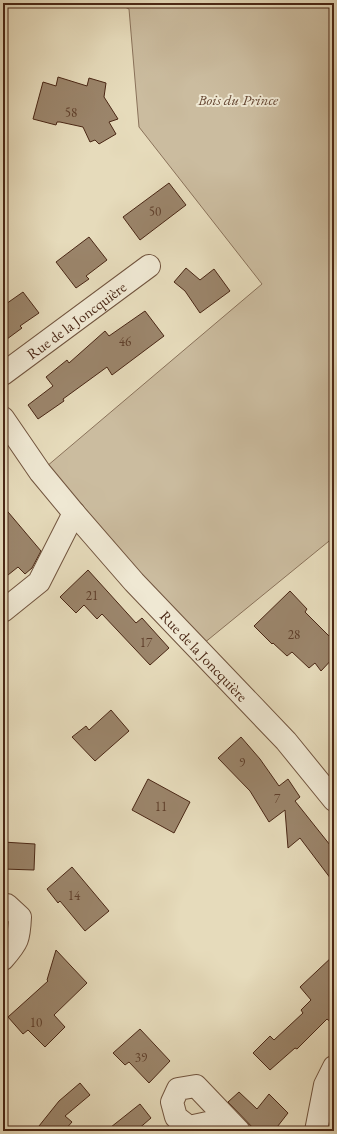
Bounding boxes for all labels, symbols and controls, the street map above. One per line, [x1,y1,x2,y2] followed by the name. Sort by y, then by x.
[197,90,279,109] park label: Bois du Prince
[65,104,77,121] house number: 58
[149,203,161,220] house number: 50
[23,277,130,363] street label: Rue de la Joncquière
[119,333,131,350] house number: 46
[86,587,98,604] house number: 21
[156,606,252,705] street label: Rue de la Joncquière
[288,626,300,643] house number: 28
[140,634,153,651] house number: 17
[239,754,246,771] house number: 9
[274,790,281,807] house number: 7
[155,798,167,815] house number: 11
[68,887,81,904] house number: 14
[30,1014,42,1031] house number: 10
[135,1049,148,1066] house number: 39

